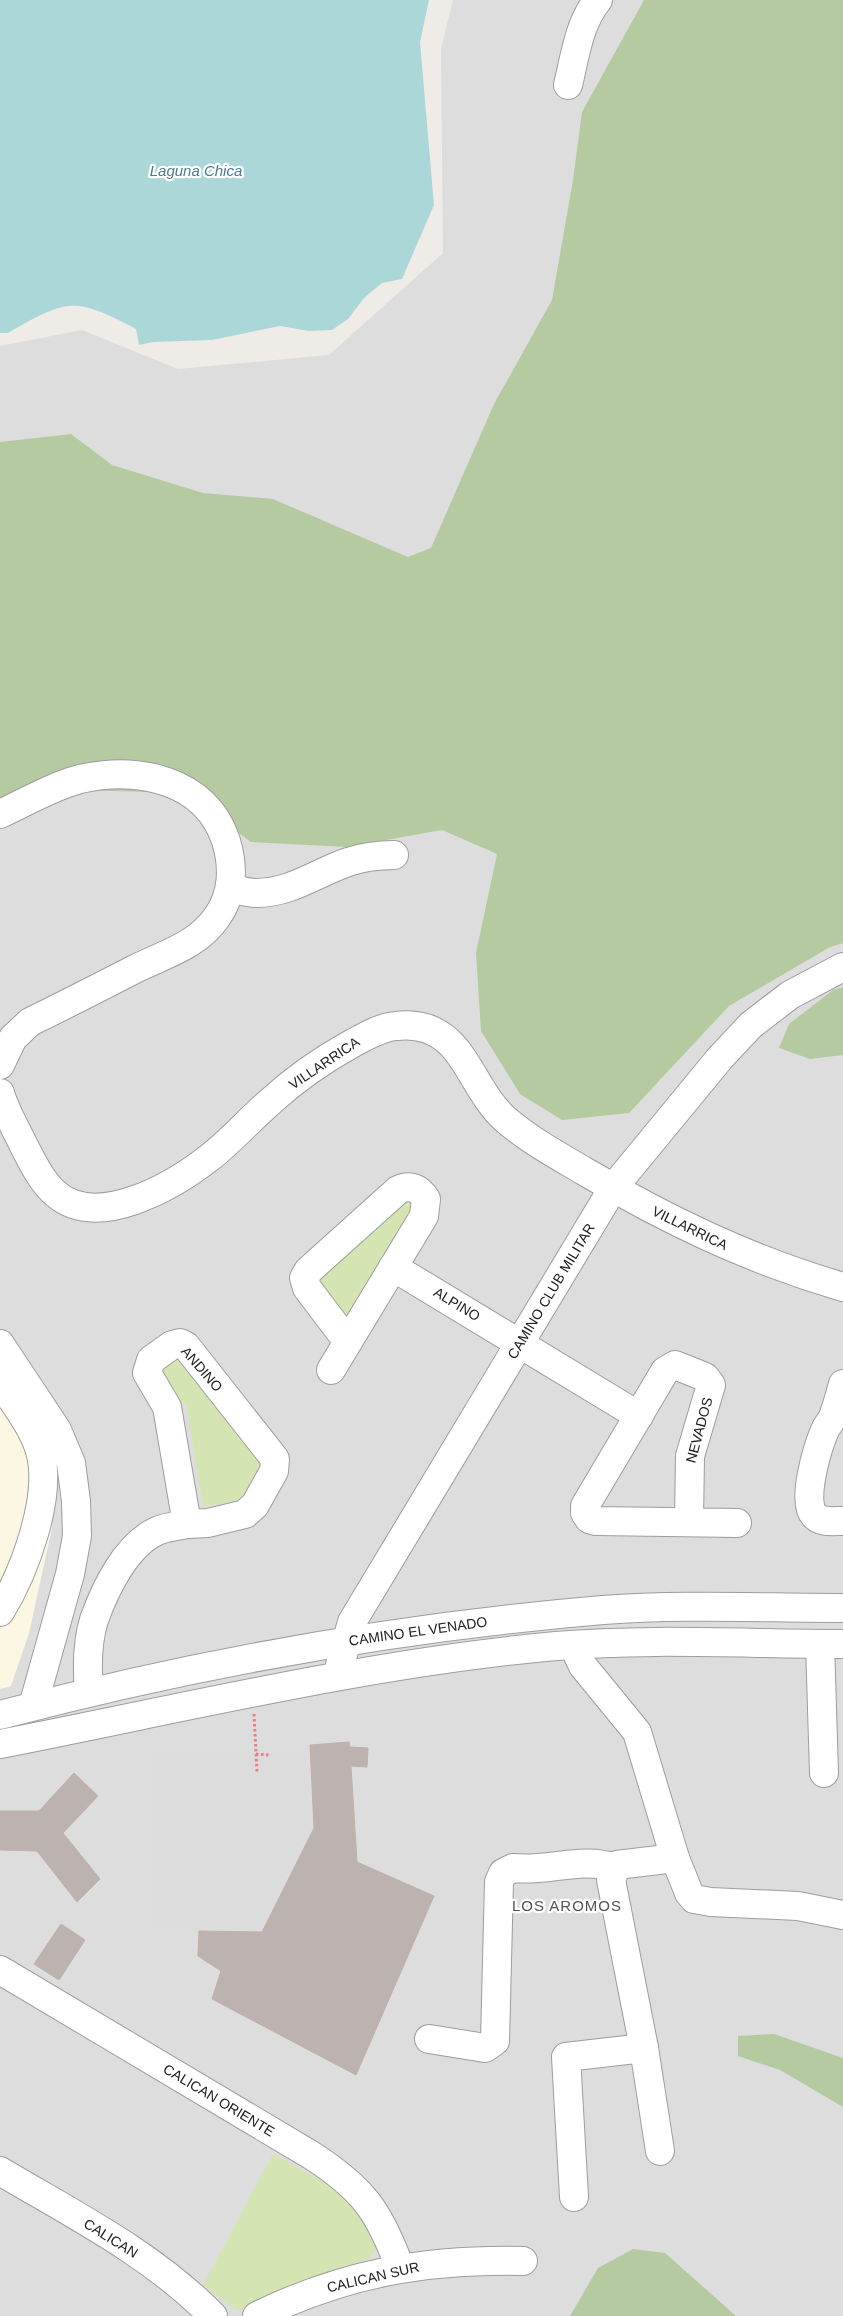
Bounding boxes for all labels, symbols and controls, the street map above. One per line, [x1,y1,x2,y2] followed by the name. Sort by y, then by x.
[150,162,242,179] water label: Laguna Chica
[286,1033,363,1092] street label: VILLARRICA
[650,1203,731,1253] street label: VILLARRICA
[504,1220,598,1362] street label: CAMINO CLUB MILITAR
[431,1284,483,1324] street label: ALPINO
[178,1343,226,1395] street label: ANDINO
[683,1395,715,1465] street label: NEVADOS
[348,1613,488,1649] street label: CAMINO EL VENADO
[512,1897,622,1914] district label: LOS AROMOS
[161,2060,277,2140] street label: CALICAN ORIENTE
[81,2215,141,2261] street label: CALICAN
[325,2259,421,2295] street label: CALICAN SUR

